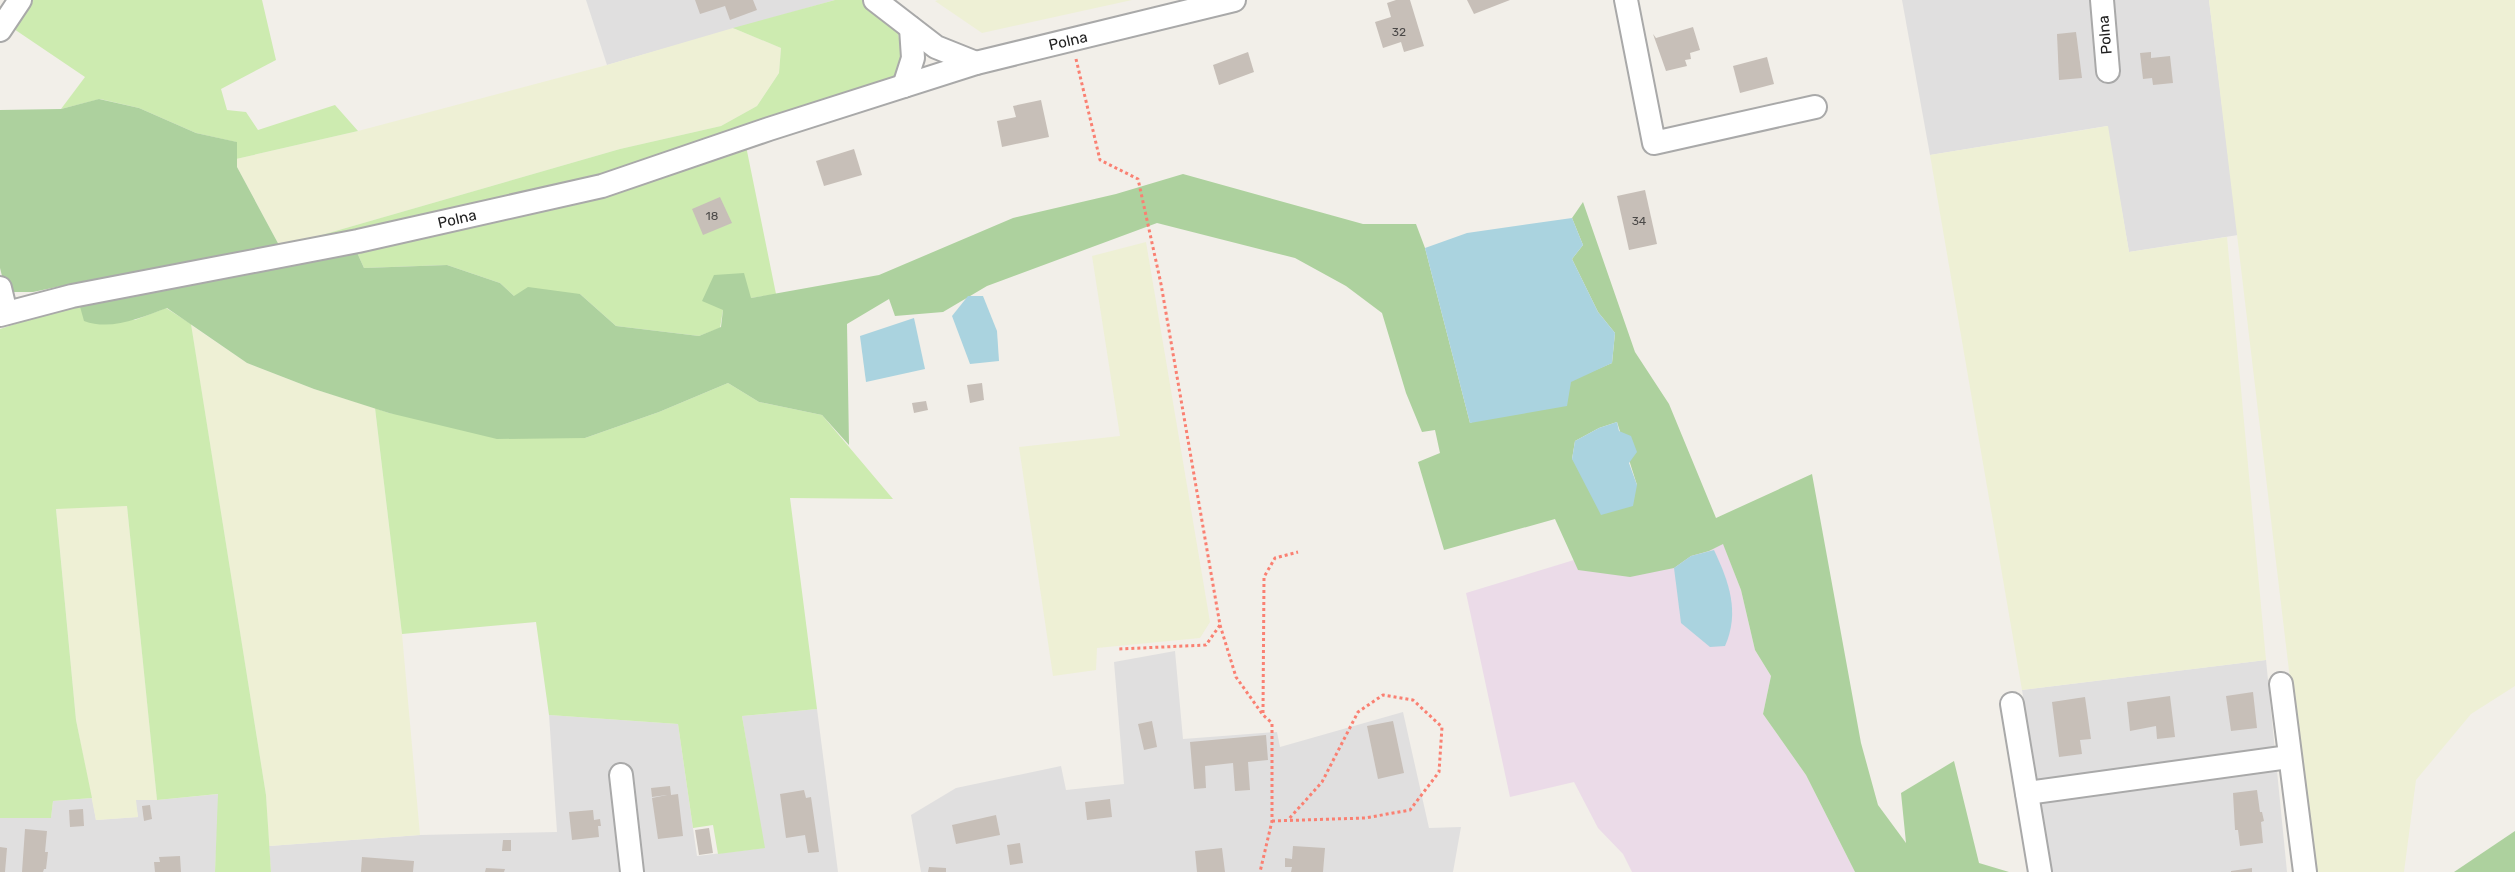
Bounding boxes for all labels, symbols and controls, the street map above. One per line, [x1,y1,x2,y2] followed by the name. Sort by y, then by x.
[2094,15,2116,55] street label: Polna
[1392,25,1406,39] house number: 32
[1047,28,1089,54] street label: Polna
[436,206,478,232] street label: Polna
[706,209,718,223] house number: 18
[1632,214,1647,228] house number: 34

